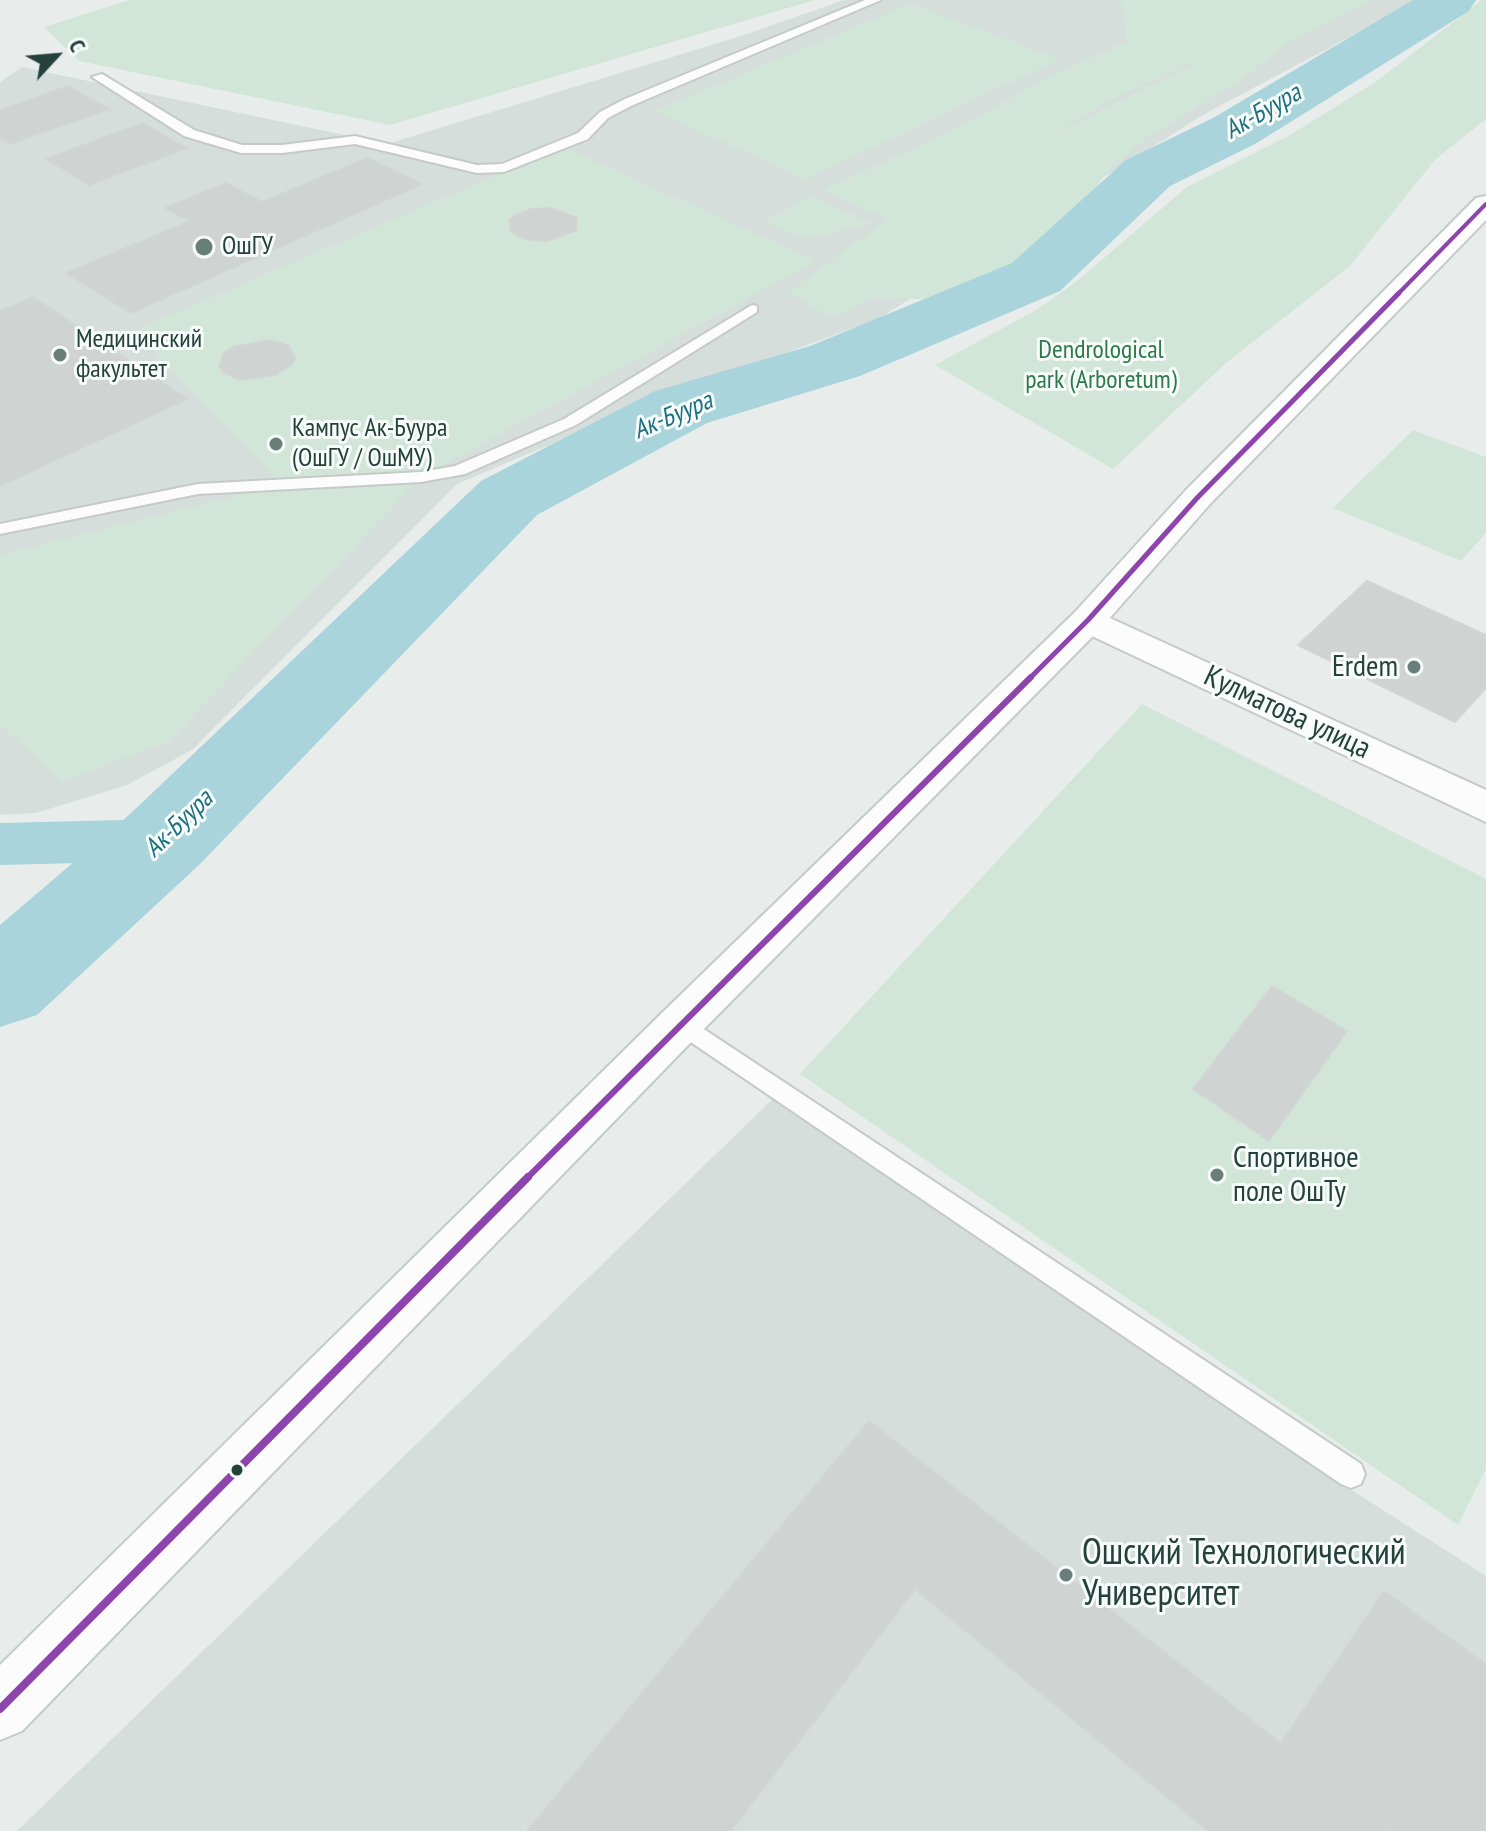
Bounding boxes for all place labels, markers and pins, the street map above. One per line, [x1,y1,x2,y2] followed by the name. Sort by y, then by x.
[222,231,273,263] place label: ОшГУ
[193,236,215,258] marker: ОшГУ
[76,324,202,386] place label: Медицинский факультет
[51,346,69,364] marker: Медицинский факультет
[292,413,447,474] place label: Кампус Ак-Буура (ОшГУ / ОшМУ)
[267,435,285,453] marker: Кампус Ак-Буура (ОшГУ / ОшМУ)
[1332,649,1398,685] place label: Erdem
[1405,658,1423,676] marker: Erdem
[1233,1140,1359,1210] place label: Спортивное поле ОшТу
[1208,1166,1226,1184] marker: Спортивное поле ОшТу
[229,1462,245,1478] unlabelled marker
[1082,1532,1406,1617] place label: Ошский Технологический Университет
[1057,1566,1075,1584] marker: Ошский Технологический Университет

